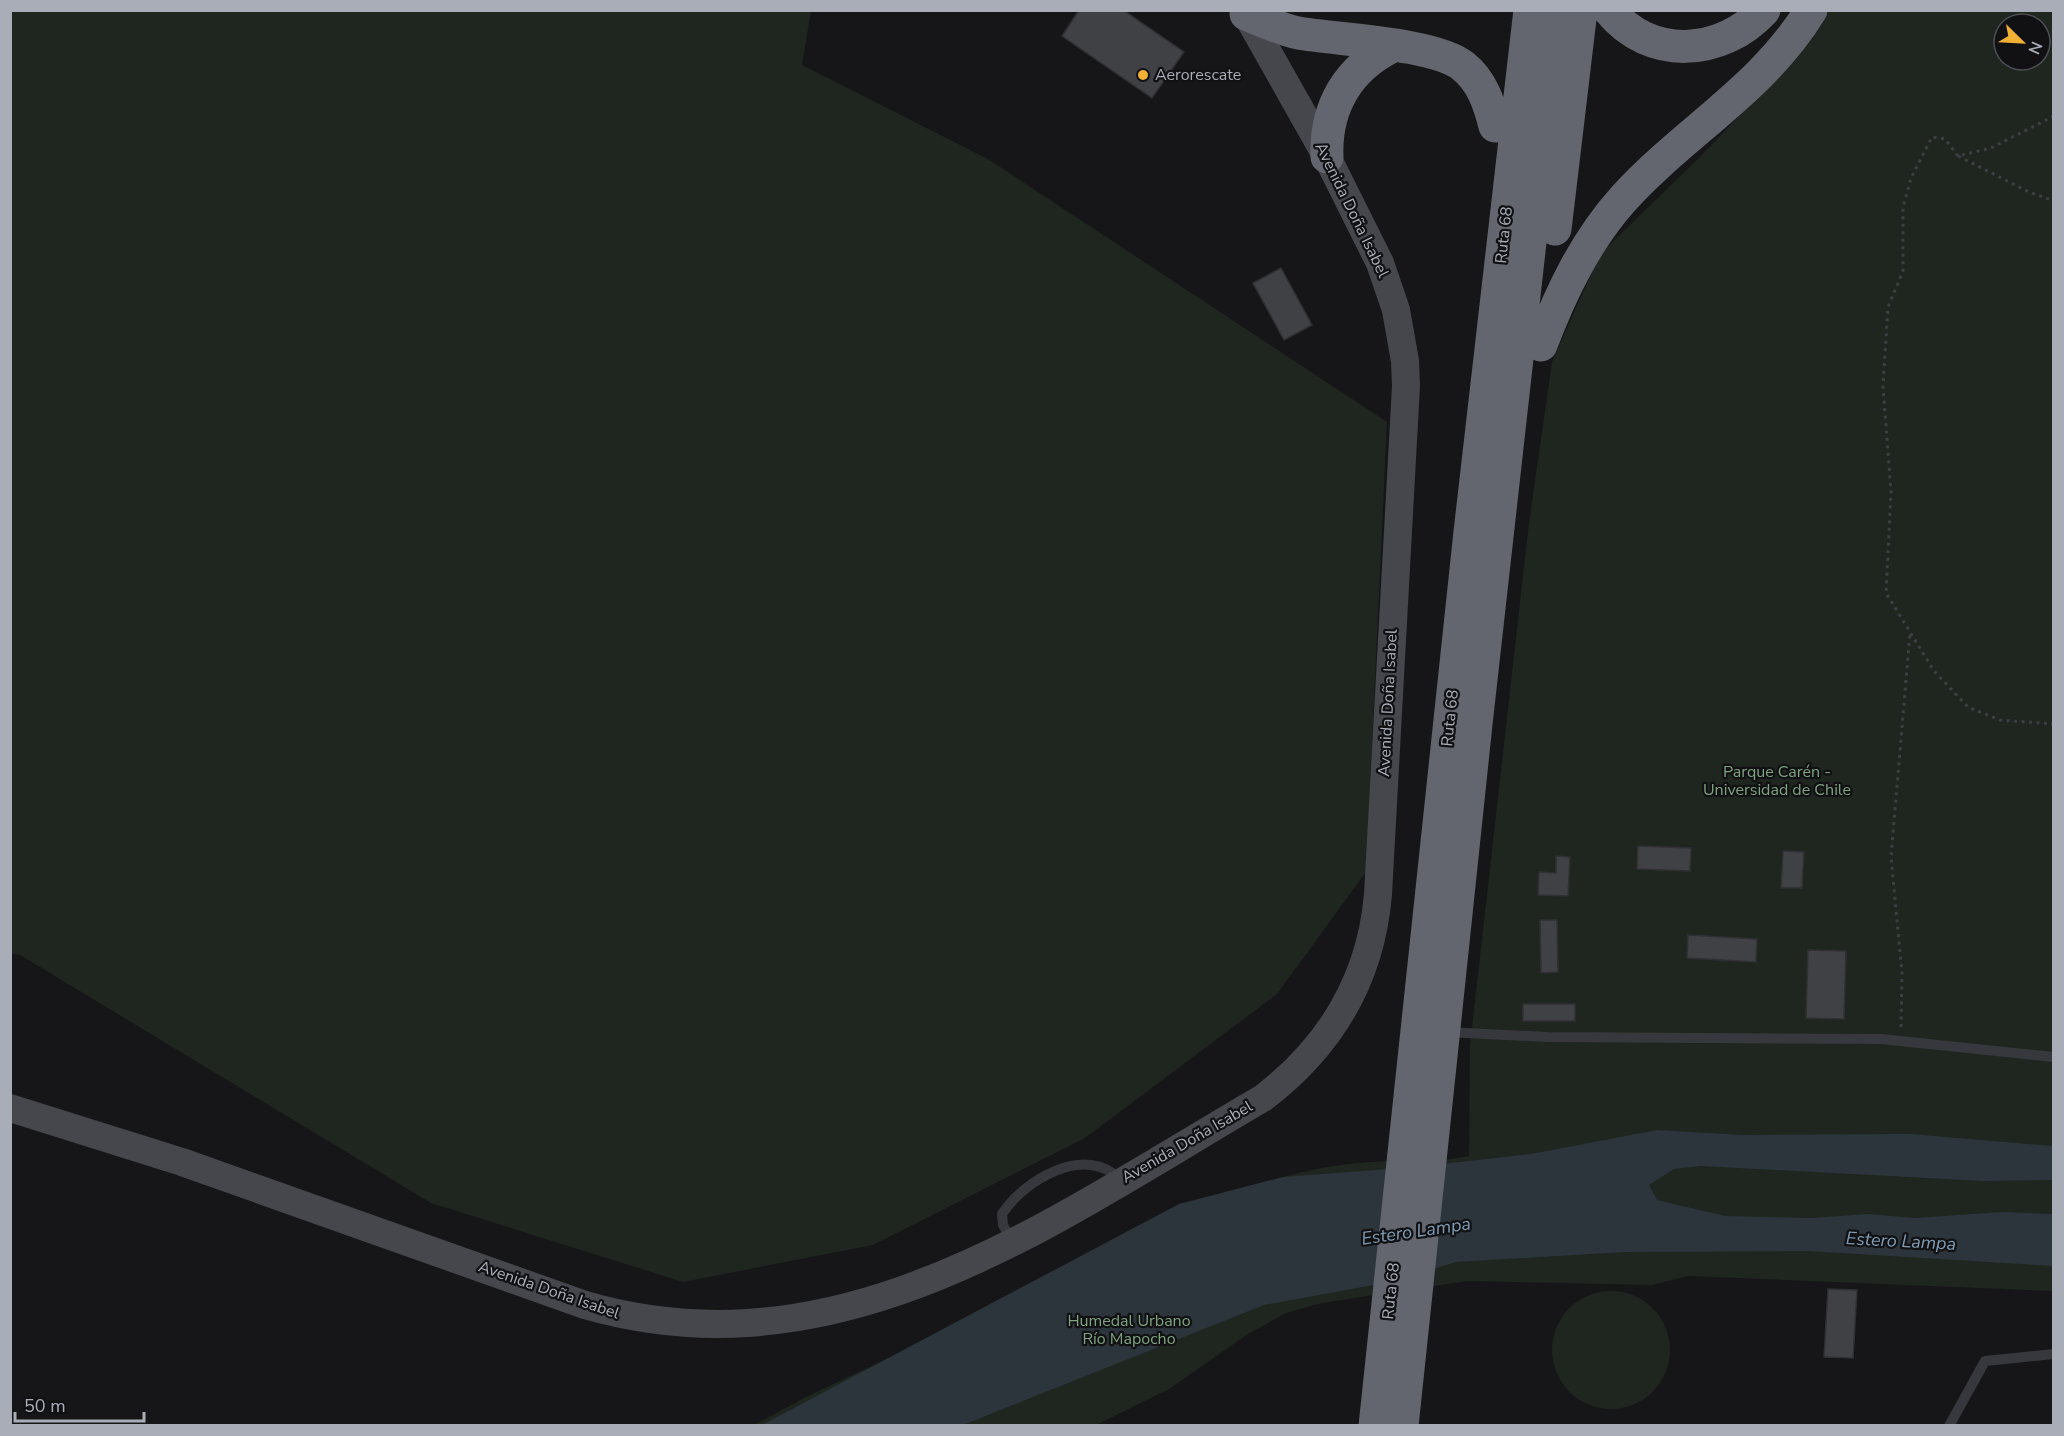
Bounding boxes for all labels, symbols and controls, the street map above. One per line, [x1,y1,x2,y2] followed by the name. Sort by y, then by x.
[1992,12,2052,72] north arrow
[2022,38,2047,58] text: N
[1155,64,1241,86] place label: Aerorescate
[1136,68,1150,82] marker: Aerorescate
[1310,139,1394,282] street label: Avenida Doña Isabel
[1490,205,1518,265] street label: Ruta 68
[1373,628,1403,777] street label: Avenida Doña Isabel
[1436,688,1464,748] street label: Ruta 68
[1703,761,1851,801] park label: Parque Carén - Universidad de Chile
[1117,1095,1257,1189] street label: Avenida Doña Isabel
[1360,1211,1472,1251] water label: Estero Lampa
[1845,1226,1957,1256] water label: Estero Lampa
[475,1256,623,1325] street label: Avenida Doña Isabel
[1377,1261,1405,1321] street label: Ruta 68
[1067,1310,1191,1350] park label: Humedal Urbano Río Mapocho
[15,1385,144,1423] scale bar
[24,1394,66,1418] text: 50 m

